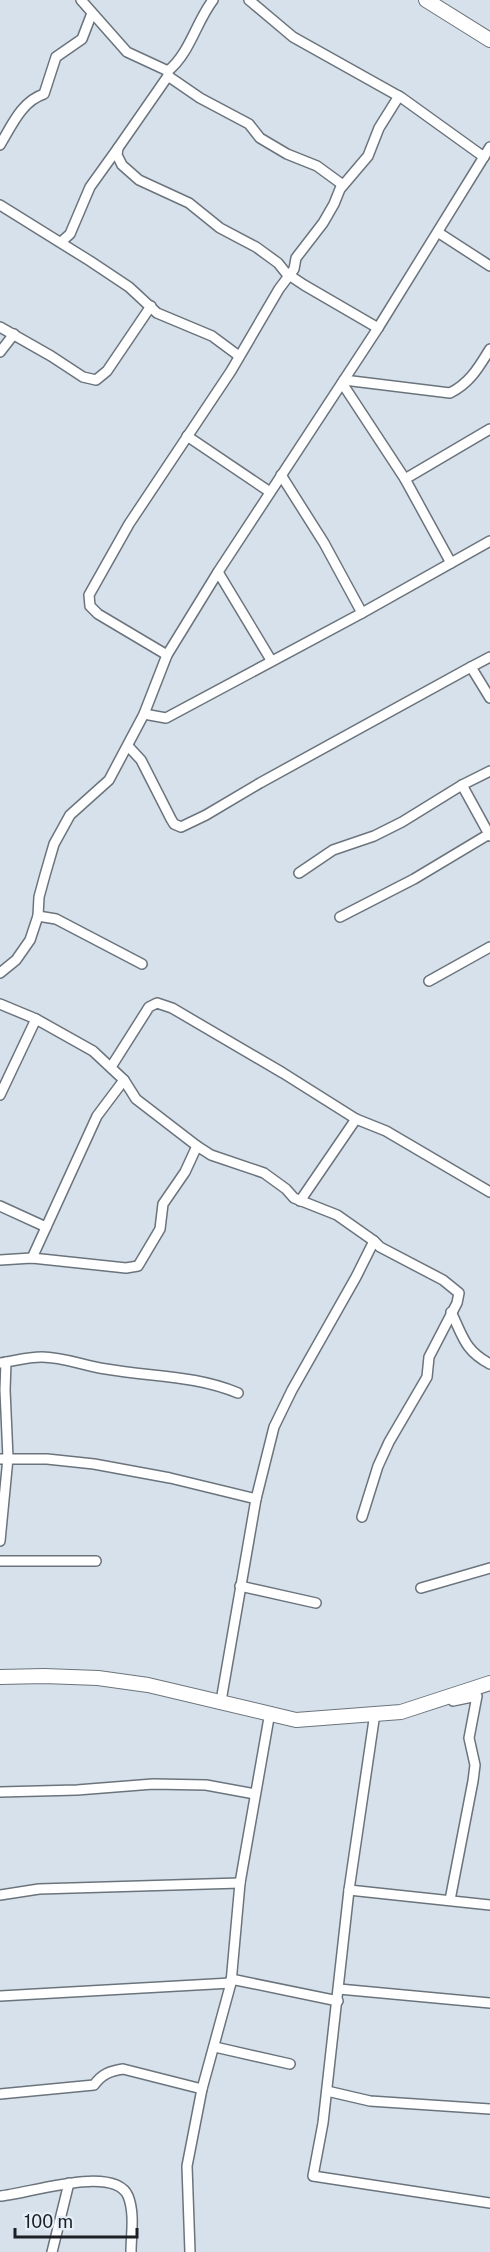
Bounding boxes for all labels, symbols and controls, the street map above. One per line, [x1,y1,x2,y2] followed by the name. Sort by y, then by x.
[15,2201,136,2239] scale bar
[24,2211,73,2232] text: 100 m

